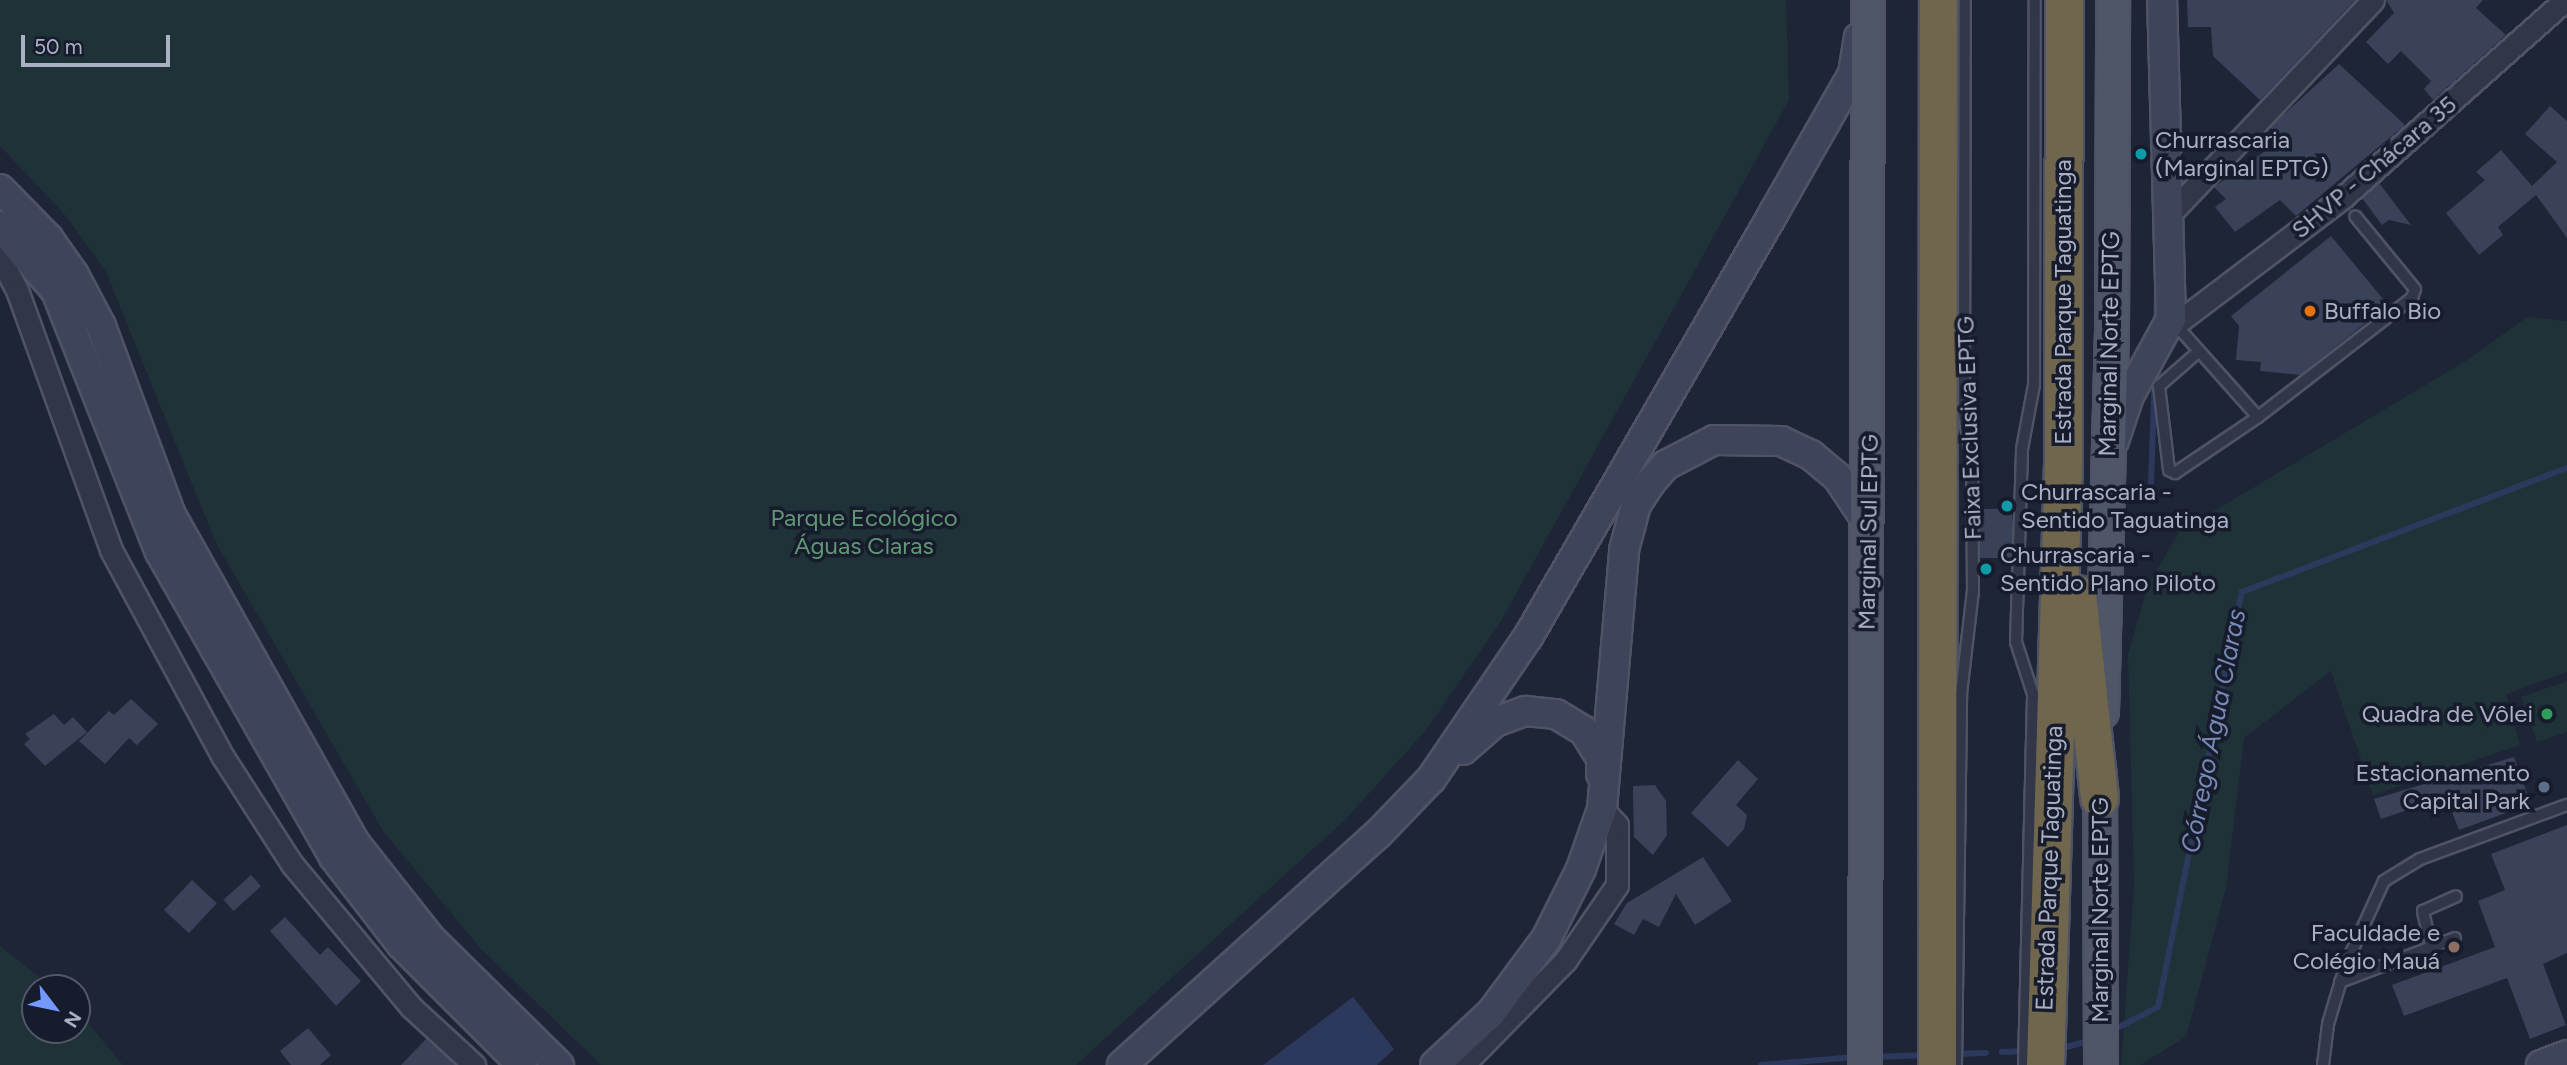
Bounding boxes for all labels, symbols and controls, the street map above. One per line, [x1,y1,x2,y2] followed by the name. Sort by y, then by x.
[24,21,173,65] scale bar
[34,34,83,59] text: 50 m
[2286,90,2462,244] street label: SHVP - Chácara 35
[2155,126,2329,182] place label: Churrascaria (Marginal EPTG)
[2133,146,2149,162] marker: Churrascaria (Marginal EPTG)
[2049,159,2077,445] street label: Estrada Parque Taguatinga
[2093,231,2125,457] street label: Marginal Norte EPTG
[2324,297,2441,325] place label: Buffalo Bio
[2302,303,2318,319] marker: Buffalo Bio
[1951,316,1987,540] street label: Faixa Exclusiva EPTG
[1852,434,1884,630] street label: Marginal Sul EPTG
[2021,478,2229,534] place label: Churrascaria - Sentido Taguatinga
[1999,498,2015,514] marker: Churrascaria - Sentido Taguatinga
[770,504,958,560] park label: Parque Ecológico Águas Claras
[2000,541,2216,597] place label: Churrascaria - Sentido Plano Piloto
[1978,561,1994,577] marker: Churrascaria - Sentido Plano Piloto
[2175,606,2253,856] water label: Córrego Água Claras
[2362,700,2533,728] place label: Quadra de Vôlei
[2539,706,2555,722] marker: Quadra de Vôlei
[2030,725,2068,1011] street label: Estrada Parque Taguatinga
[2355,759,2530,815] place label: Estacionamento Capital Park
[2536,779,2552,795] marker: Estacionamento Capital Park
[2086,797,2114,1023] street label: Marginal Norte EPTG
[2293,919,2440,975] place label: Faculdade e Colégio Mauá
[2446,939,2462,955] marker: Faculdade e Colégio Mauá
[21,974,91,1044] north arrow
[59,1007,86,1032] text: N

